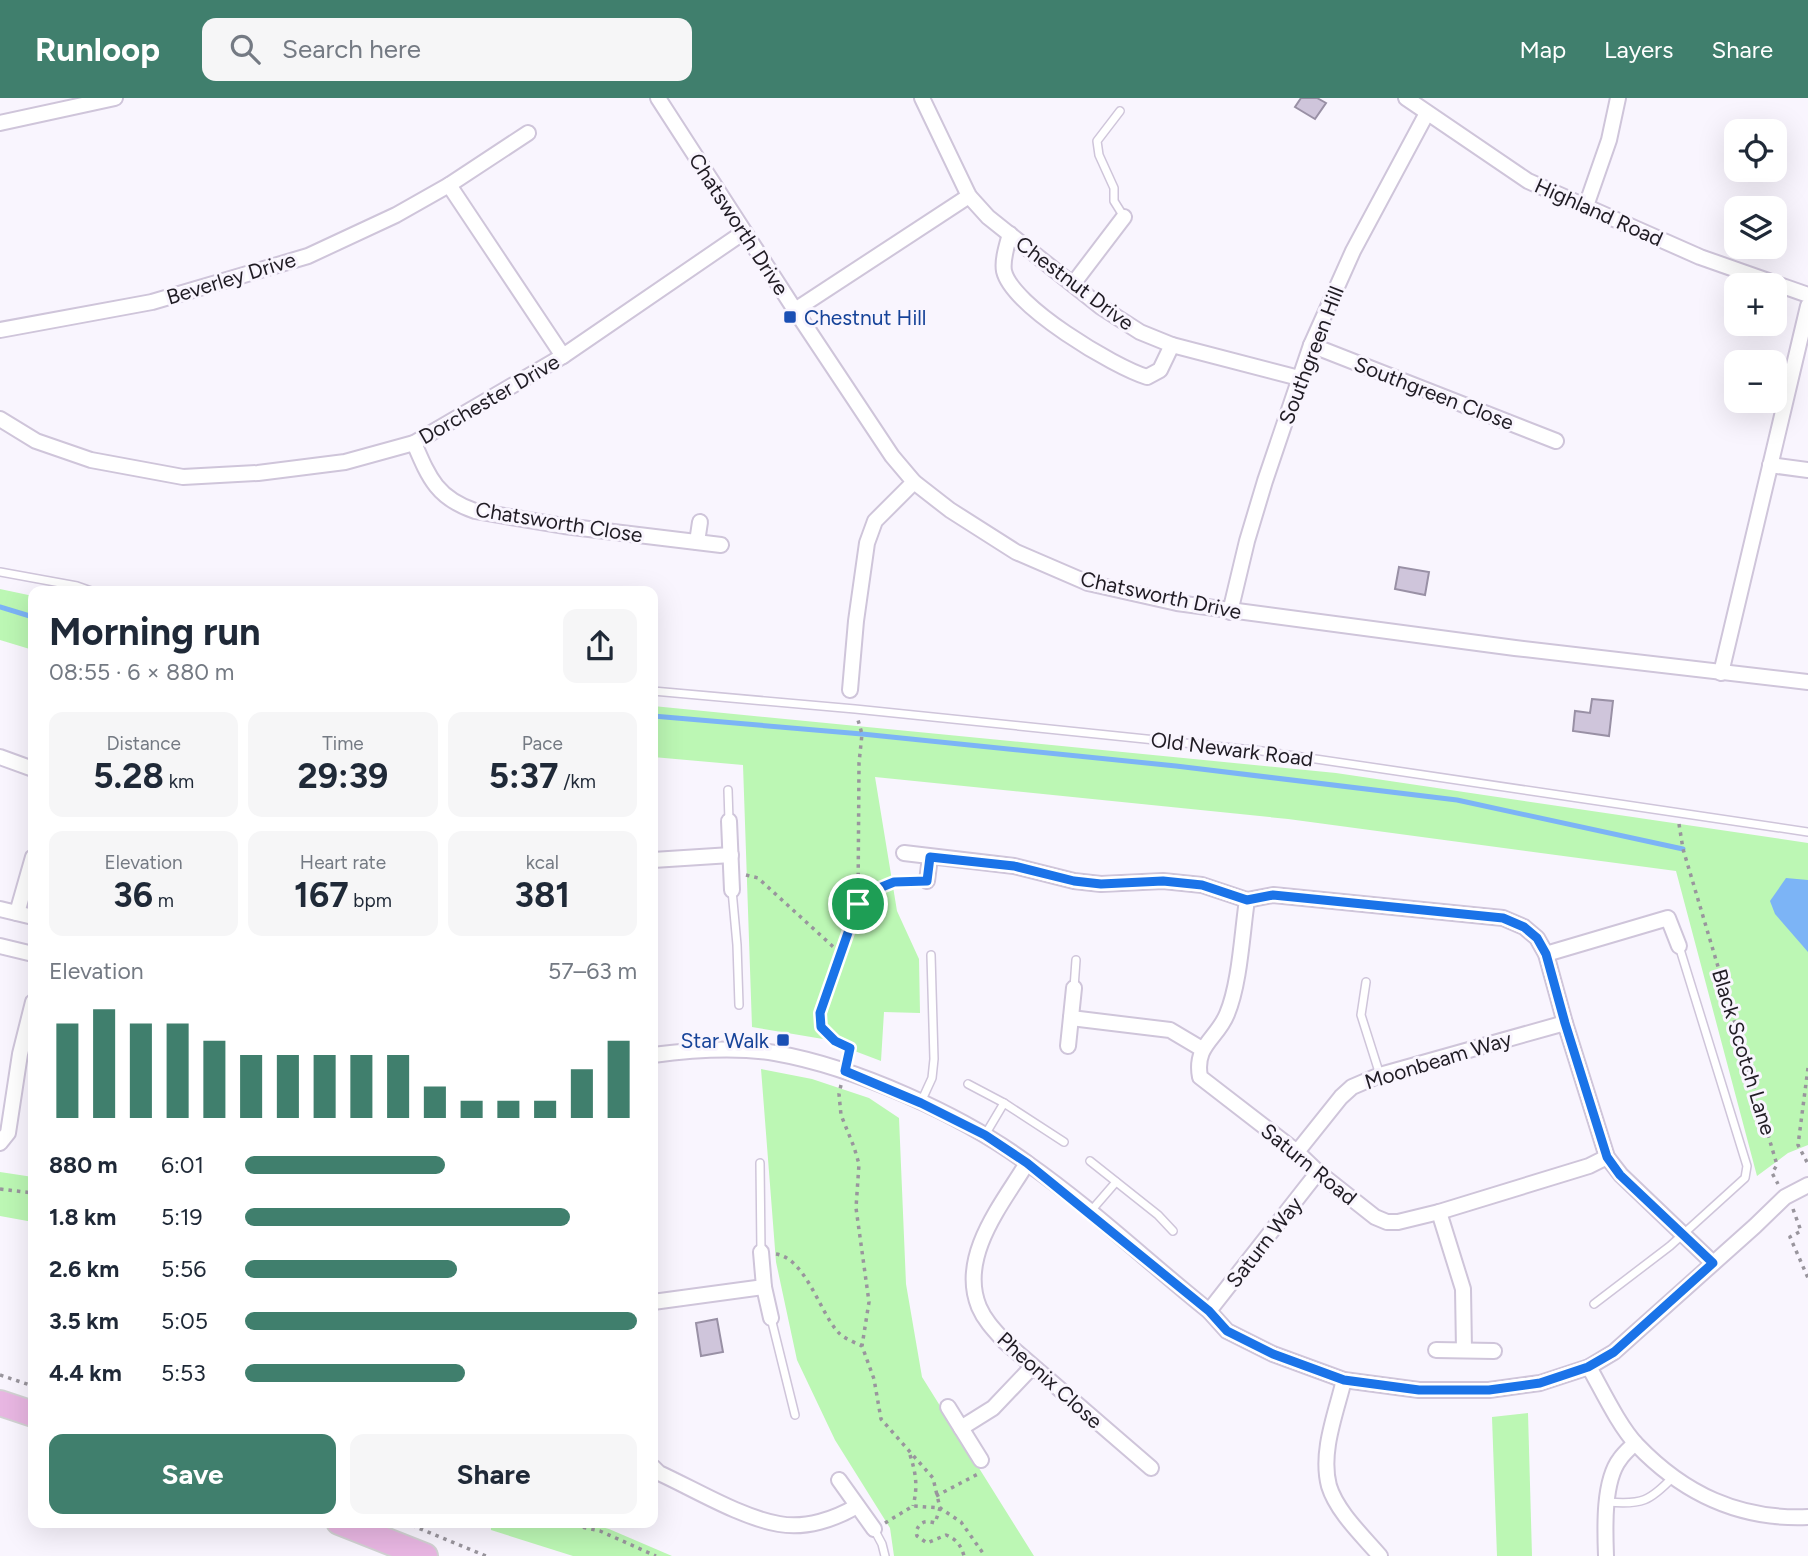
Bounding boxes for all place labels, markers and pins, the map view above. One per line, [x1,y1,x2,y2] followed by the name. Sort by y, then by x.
[804,305,927,330] place label: Chestnut Hill
[782,309,798,325] marker: Chestnut Hill
[828,874,888,934] pin
[680,1028,770,1053] place label: Star Walk
[775,1032,791,1048] marker: Star Walk

